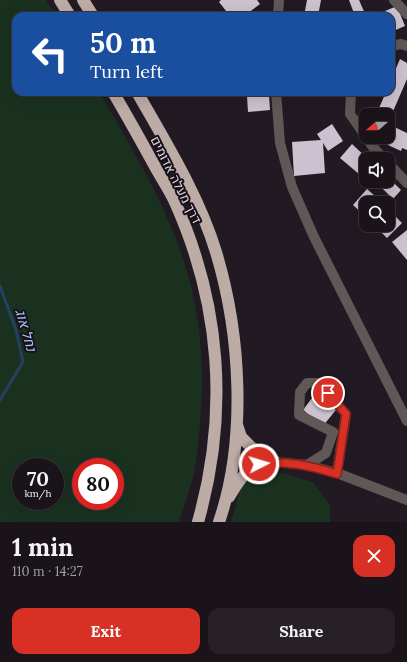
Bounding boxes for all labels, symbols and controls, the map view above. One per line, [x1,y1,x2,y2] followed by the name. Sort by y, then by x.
[90,25,156,61] text: 50 m
[24,28,76,80] icon: left
[90,60,163,83] text: Turn left
[359,108,395,144] north arrow
[359,108,395,232] map controls
[147,133,205,227] street label: דרך מעלה אדומים
[359,152,395,188] button: sound
[359,196,395,232] button: search
[11,307,41,354] water label: נחל אוג
[311,376,345,410] pin
[317,382,339,404] icon: arrive
[238,443,280,485] position arrow
[72,458,124,510] speed limit sign: 80
[27,466,49,491] text: 70
[24,487,52,500] text: km/h
[12,532,73,563] text: 1 min
[353,535,395,577] button: close
[12,563,83,580] text: 110 m · 14:27
[12,608,200,654] button: Exit
[208,608,395,654] button: Share

